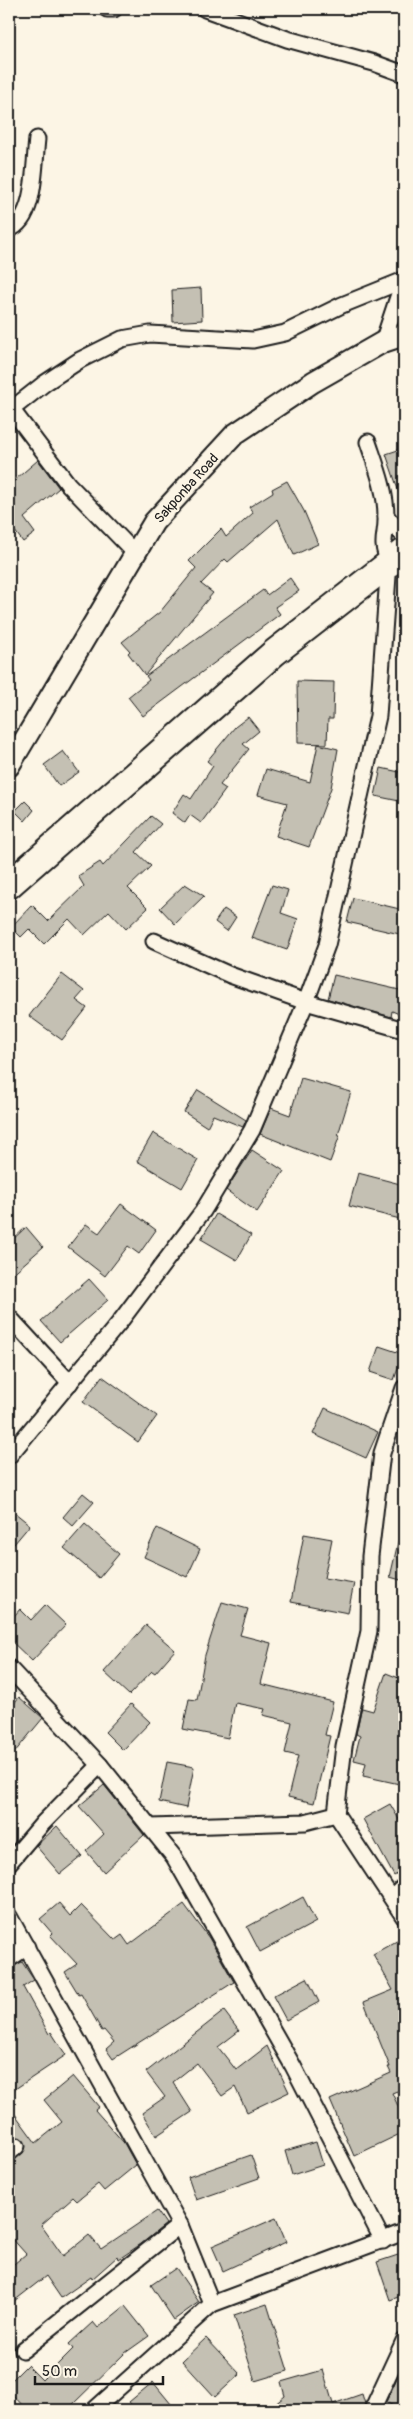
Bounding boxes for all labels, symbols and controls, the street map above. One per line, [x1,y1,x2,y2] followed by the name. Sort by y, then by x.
[151,450,222,527] street label: Sakponba Road
[35,2354,162,2386] scale bar
[42,2362,77,2381] text: 50 m

